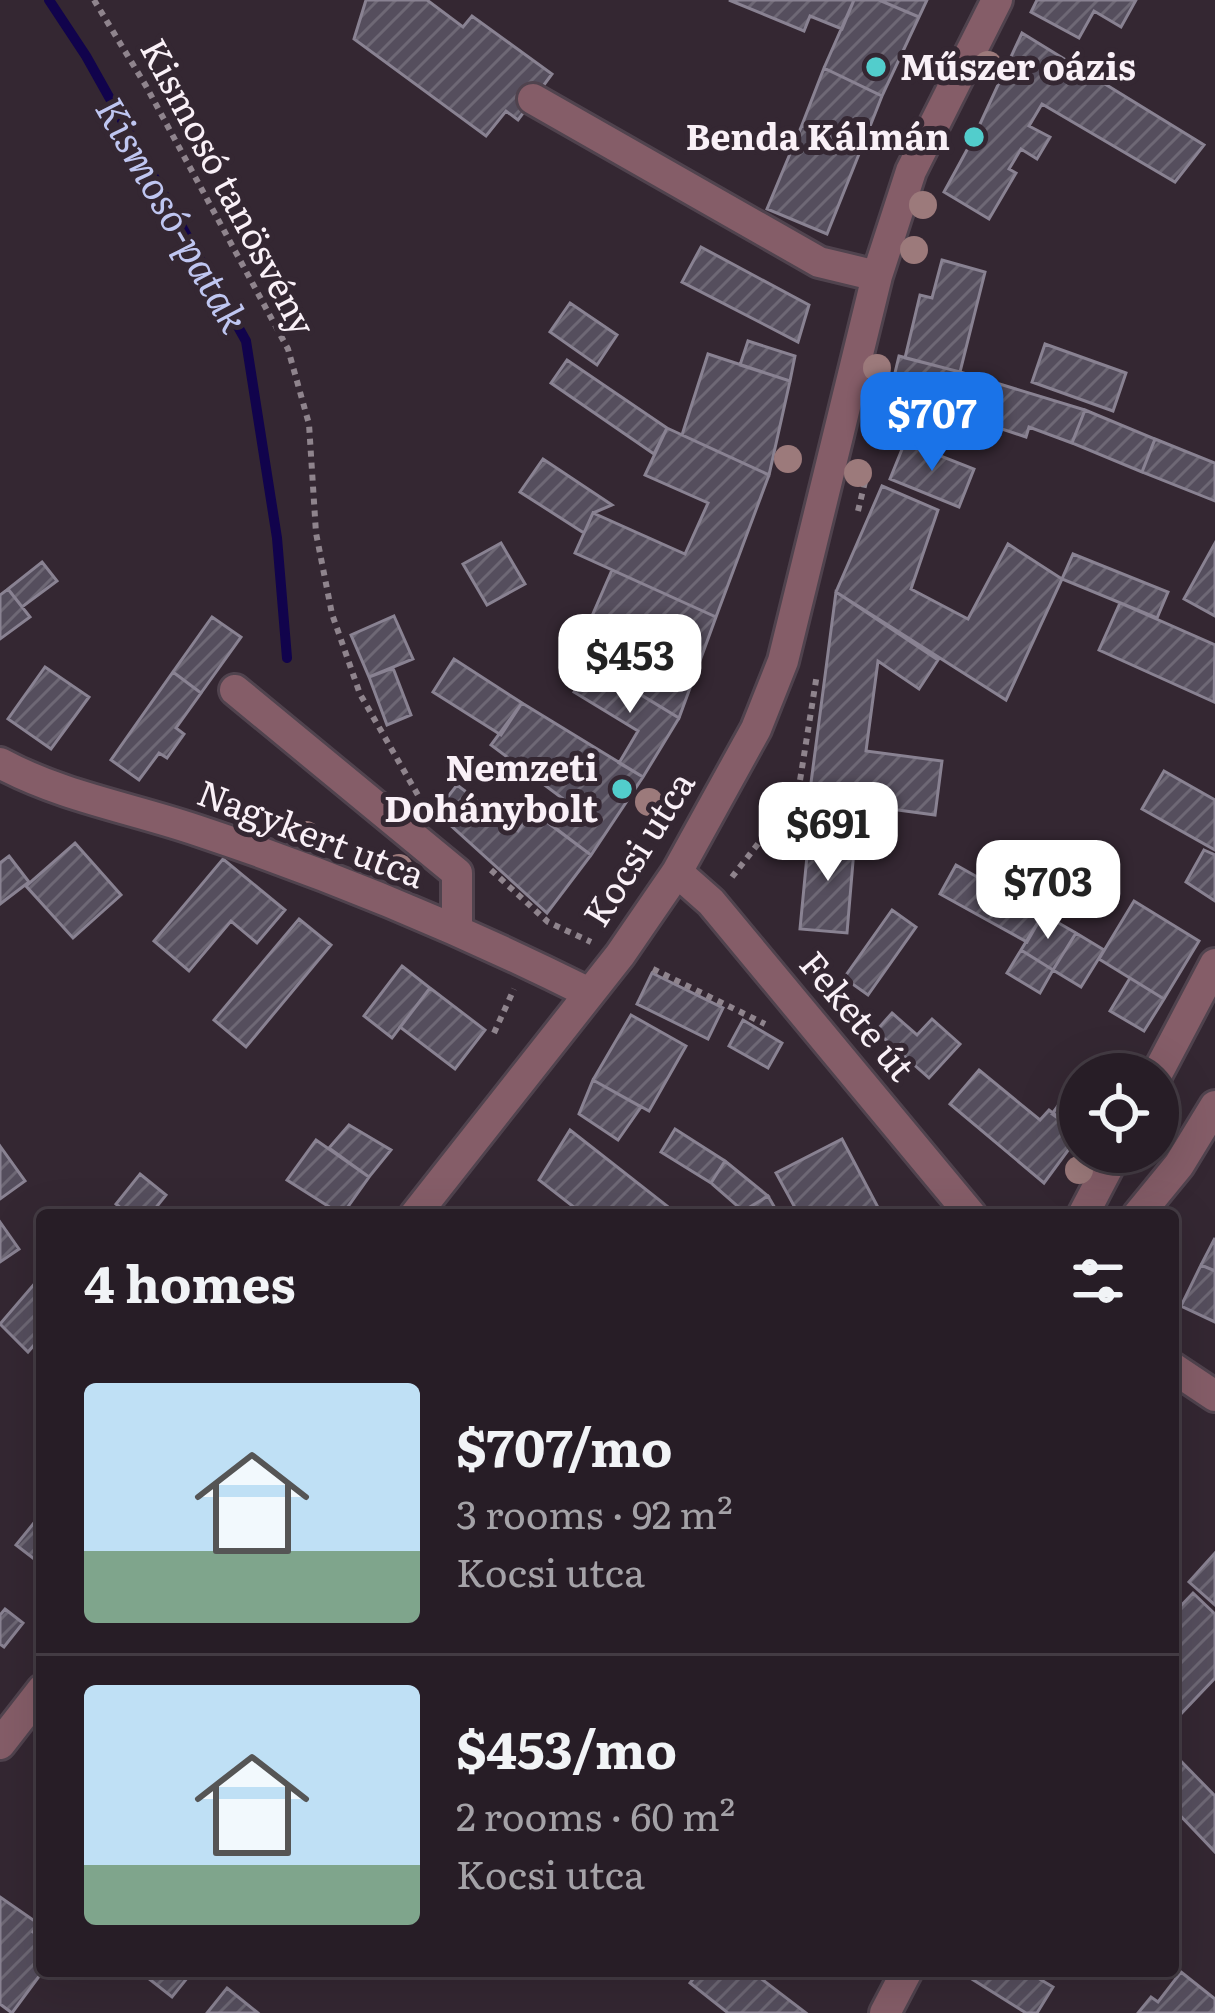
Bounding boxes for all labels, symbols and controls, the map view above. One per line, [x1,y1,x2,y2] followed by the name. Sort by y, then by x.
[129,28,331,344] street label: Kismosó tanösvény
[900,38,1136,91] place label: Műszer oázis
[863,54,889,80] marker: Műszer oázis
[84,85,266,343] water label: Kismosó-patak
[685,108,950,161] place label: Benda Kálmán
[961,124,987,150] marker: Benda Kálmán
[861,372,1003,474] pin: $707
[887,382,977,440] text: $707
[559,614,701,716] pin: $453
[585,624,675,682] text: $453
[384,739,598,833] place label: Nemzeti Dohánybolt
[568,759,706,936] street label: Kocsi utca
[191,764,434,900] street label: Nagykert utca
[609,776,635,802] marker: Nemzeti Dohánybolt
[757,782,899,884] pin: $691
[786,792,870,850] text: $691
[977,840,1119,942] pin: $703
[1003,850,1093,908] text: $703
[789,938,929,1091] street label: Fekete út
[1059,1053,1179,1173] map controls
[1059,1053,1179,1173] button: locate
[84,1243,296,1319] text: 4 homes
[1065,1248,1131,1314] icon: filters
[456,1407,673,1483] text: $707/mo
[180,1431,324,1575] icon: home
[456,1483,733,1541] text: 3 rooms · 92 m²
[456,1541,645,1599] text: Kocsi utca
[456,1709,677,1785] text: $453/mo
[180,1733,324,1877] icon: home
[456,1785,735,1843] text: 2 rooms · 60 m²
[456,1843,645,1901] text: Kocsi utca

